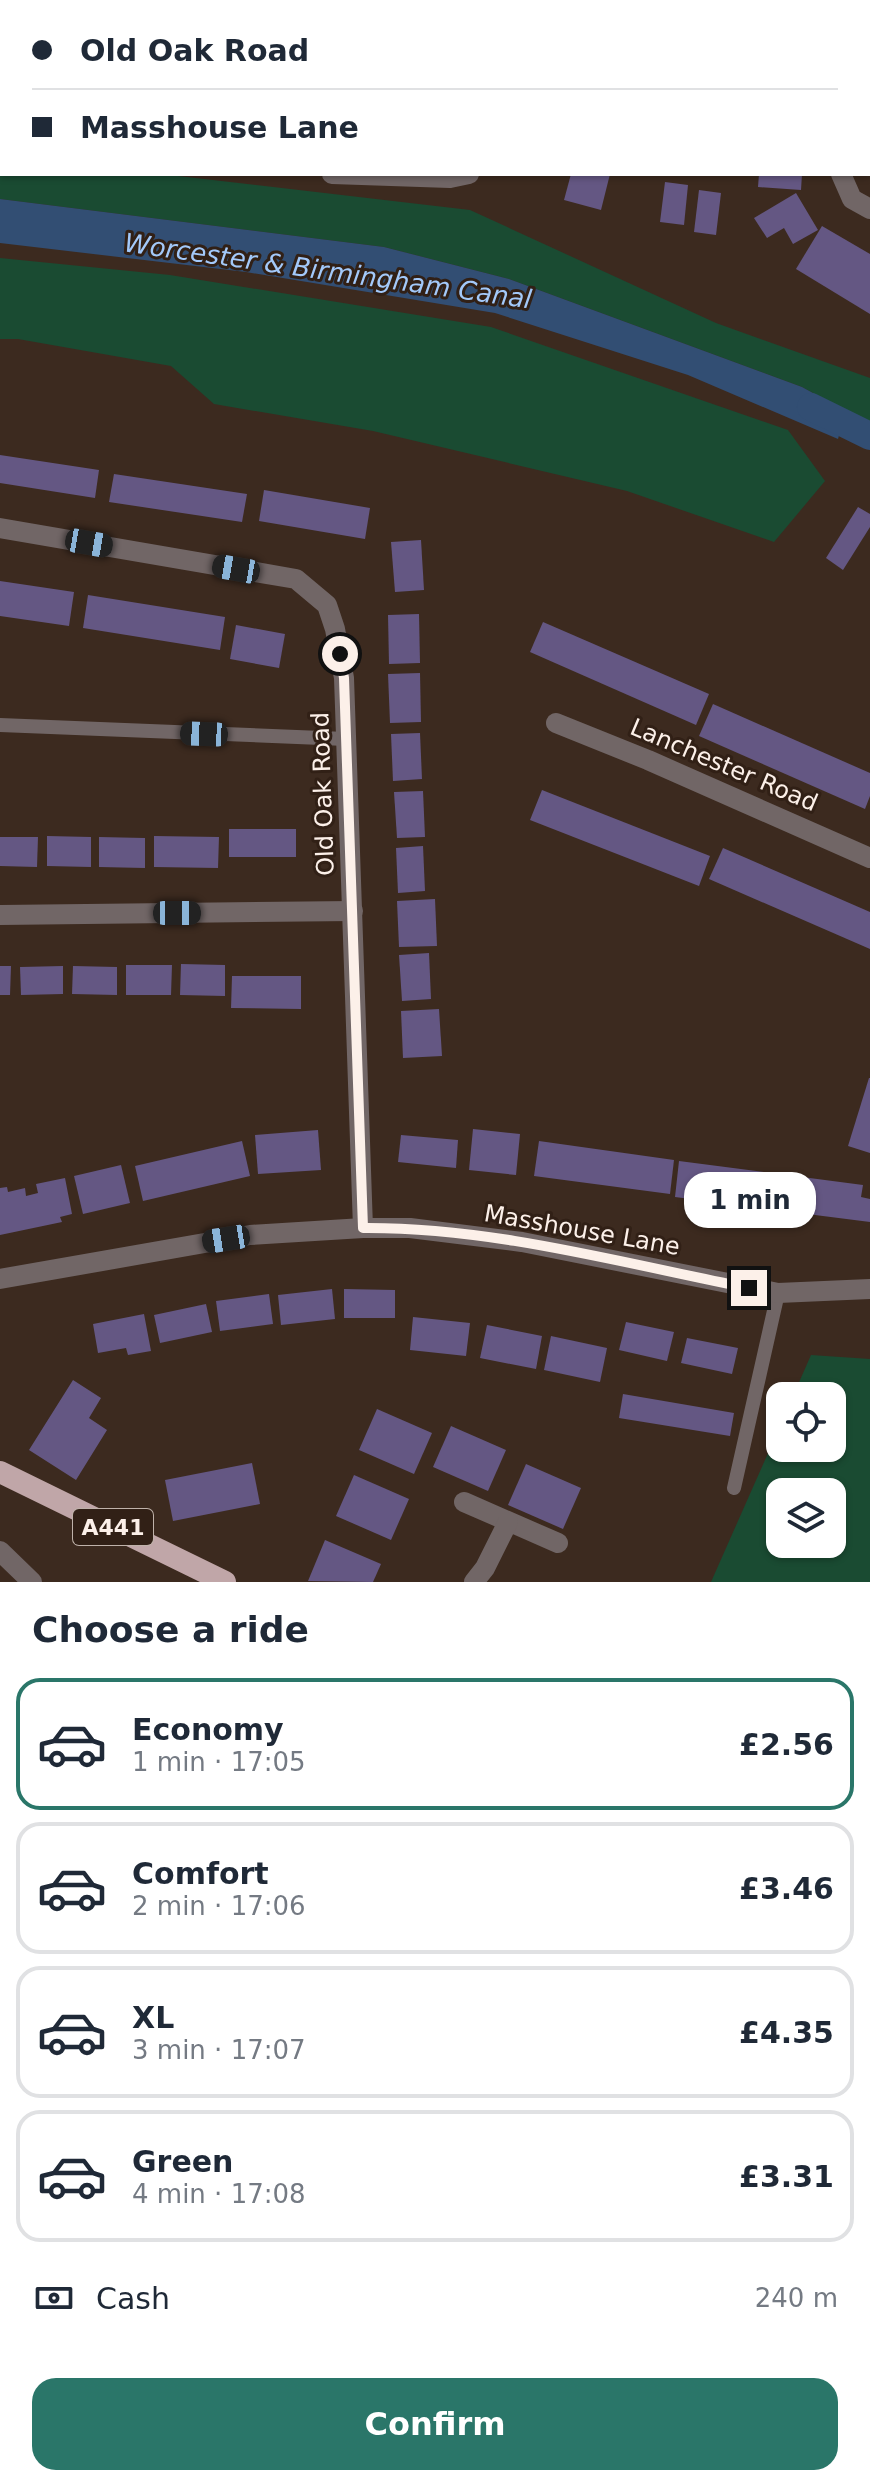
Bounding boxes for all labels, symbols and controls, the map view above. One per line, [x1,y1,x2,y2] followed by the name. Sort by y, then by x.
[80,33,309,68] text: Old Oak Road
[80,110,359,145] text: Masshouse Lane
[122,228,534,315] water label: Worcester & Birmingham Canal
[63,527,115,559] car
[210,553,262,585] car
[322,636,358,672] route start
[306,712,340,876] street label: Old Oak Road
[626,713,822,817] street label: Lanchester Road
[180,721,228,747] car
[153,901,201,925] car
[683,1172,815,1228] callout: 1 min
[709,1185,791,1215] text: 1 min
[482,1199,682,1261] street label: Masshouse Lane
[200,1223,252,1255] car
[731,1270,767,1306] route end
[766,1382,846,1558] map controls
[766,1382,846,1462] button: locate
[766,1478,846,1558] button: layers
[73,1509,153,1545] road number: A441
[32,1609,309,1650] text: Choose a ride
[36,1708,108,1780] icon: car
[132,1712,284,1747] text: Economy
[739,1727,834,1762] text: £2.56
[132,1747,306,1777] text: 1 min · 17:05
[36,1852,108,1924] icon: car
[132,1856,269,1891] text: Comfort
[739,1871,834,1906] text: £3.46
[132,1891,306,1921] text: 2 min · 17:06
[36,1996,108,2068] icon: car
[132,2000,174,2035] text: XL
[739,2015,834,2050] text: £4.35
[132,2035,306,2065] text: 3 min · 17:07
[36,2140,108,2212] icon: car
[132,2144,233,2179] text: Green
[739,2159,834,2194] text: £3.31
[132,2179,306,2209] text: 4 min · 17:08
[32,2276,76,2320] icon: cash
[96,2281,170,2316] text: Cash
[755,2283,838,2313] text: 240 m
[32,2378,838,2470] button: Confirm

